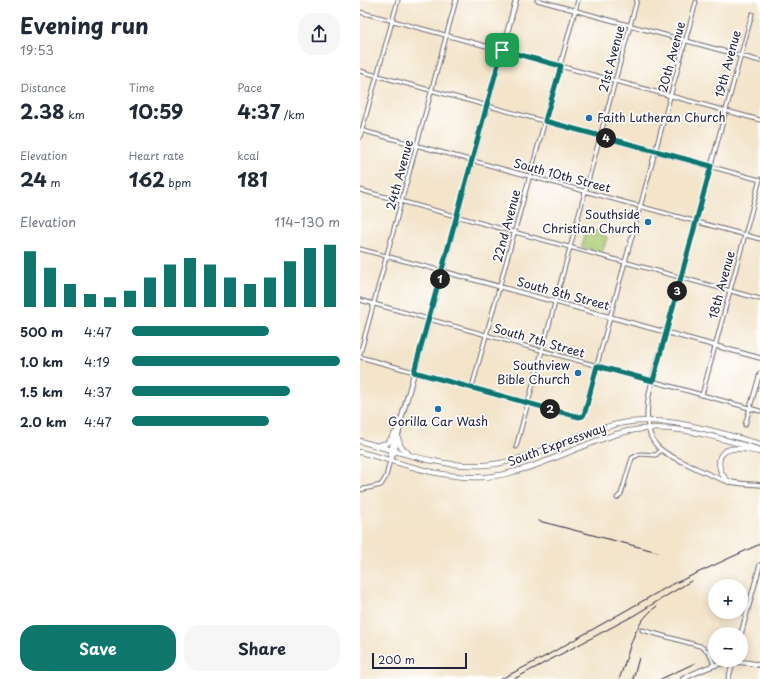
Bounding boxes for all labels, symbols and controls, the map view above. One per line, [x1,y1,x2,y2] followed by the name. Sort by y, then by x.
[20,8,149,41] text: Evening run
[298,13,340,55] button: share
[653,19,689,94] street label: 20th Avenue
[593,23,629,94] street label: 21st Avenue
[709,28,745,100] street label: 19th Avenue
[485,33,519,67] pin
[491,39,513,61] icon: arrive
[20,40,54,59] text: 19:53
[20,79,66,96] text: Distance
[129,79,155,96] text: Time
[237,79,262,96] text: Pace
[20,96,65,126] text: 2.38
[129,96,183,126] text: 10:59
[237,96,280,126] text: 4:37
[65,106,85,123] text: km
[280,106,305,123] text: /km
[597,108,725,126] place label: Faith Lutheran Church
[584,113,594,123] marker: Faith Lutheran Church
[596,128,616,148] pin: 4
[602,129,610,146] text: 4
[381,137,417,212] street label: 24th Avenue
[20,147,67,164] text: Elevation
[129,147,184,164] text: Heart rate
[237,147,259,164] text: kcal
[512,153,613,197] street label: South 10th Street
[20,164,47,194] text: 24
[129,164,165,194] text: 162
[237,164,268,194] text: 181
[47,174,61,191] text: m
[165,174,191,191] text: bpm
[488,187,525,264] street label: 22nd Avenue
[542,205,640,237] place label: Southside Christian Church
[20,212,76,231] text: Elevation
[274,212,340,231] text: 114–130 m
[643,217,653,227] marker: Southside Christian Church
[703,248,739,321] street label: 18th Avenue
[430,269,450,289] pin: 1
[437,270,443,287] text: 1
[515,272,612,314] street label: South 8th Street
[667,281,687,301] pin: 3
[673,282,681,299] text: 3
[492,318,587,362] street label: South 7th Street
[20,322,63,341] text: 500 m
[84,322,112,341] text: 4:47
[20,352,63,371] text: 1.0 km
[84,352,110,371] text: 4:19
[497,356,571,388] place label: Southview Bible Church
[573,368,583,378] marker: Southview Bible Church
[20,382,63,401] text: 1.5 km
[84,382,112,401] text: 4:37
[540,399,560,419] pin: 2
[546,400,554,417] text: 2
[433,404,443,414] marker: Gorilla Car Wash
[20,412,67,431] text: 2.0 km
[84,412,112,431] text: 4:47
[388,412,488,430] place label: Gorilla Car Wash
[505,418,608,470] street label: South Expressway
[708,579,748,667] map controls
[708,579,748,619] button: +
[20,625,176,671] button: Save
[184,625,340,671] button: Share
[708,627,748,667] button: −
[372,651,467,670] scale bar
[378,651,415,668] text: 200 m

